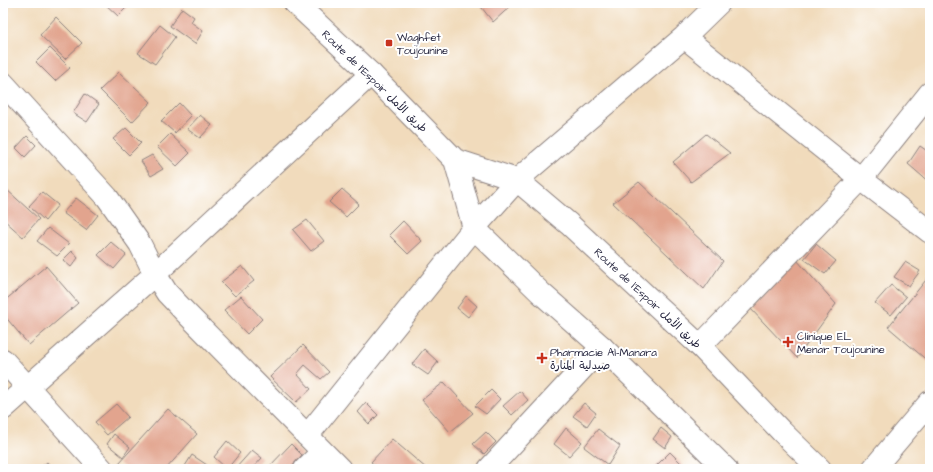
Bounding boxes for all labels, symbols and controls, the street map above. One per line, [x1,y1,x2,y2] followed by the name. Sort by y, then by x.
[319,27,431,136] street label: Route de l’Espoir طريق الأمل
[397,30,448,58] place label: Waghfet Toujounine
[384,38,394,48] marker: Waghfet Toujounine
[591,245,704,352] street label: Route de l’Espoir طريق الأمل
[797,329,885,357] place label: Clinique EL Menar Toujounine
[782,336,794,348] marker: Clinique EL Menar Toujounine
[550,345,657,373] place label: Pharmacie Al-Manara صيدلية المنارة
[537,353,547,363] marker: Pharmacie Al-Manara صيدلية المنارة

